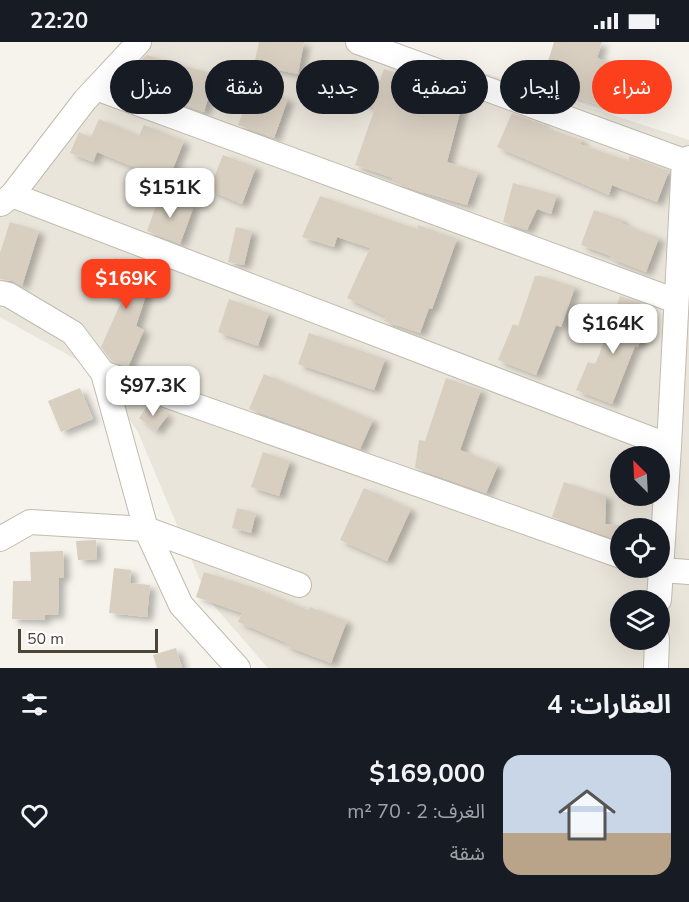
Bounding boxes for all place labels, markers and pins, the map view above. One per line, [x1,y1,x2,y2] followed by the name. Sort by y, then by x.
[128,168,212,219] pin: $151K
[84,259,168,310] pin: $169K
[571,304,655,355] pin: $164K
[104,366,202,417] pin: $97.3K

